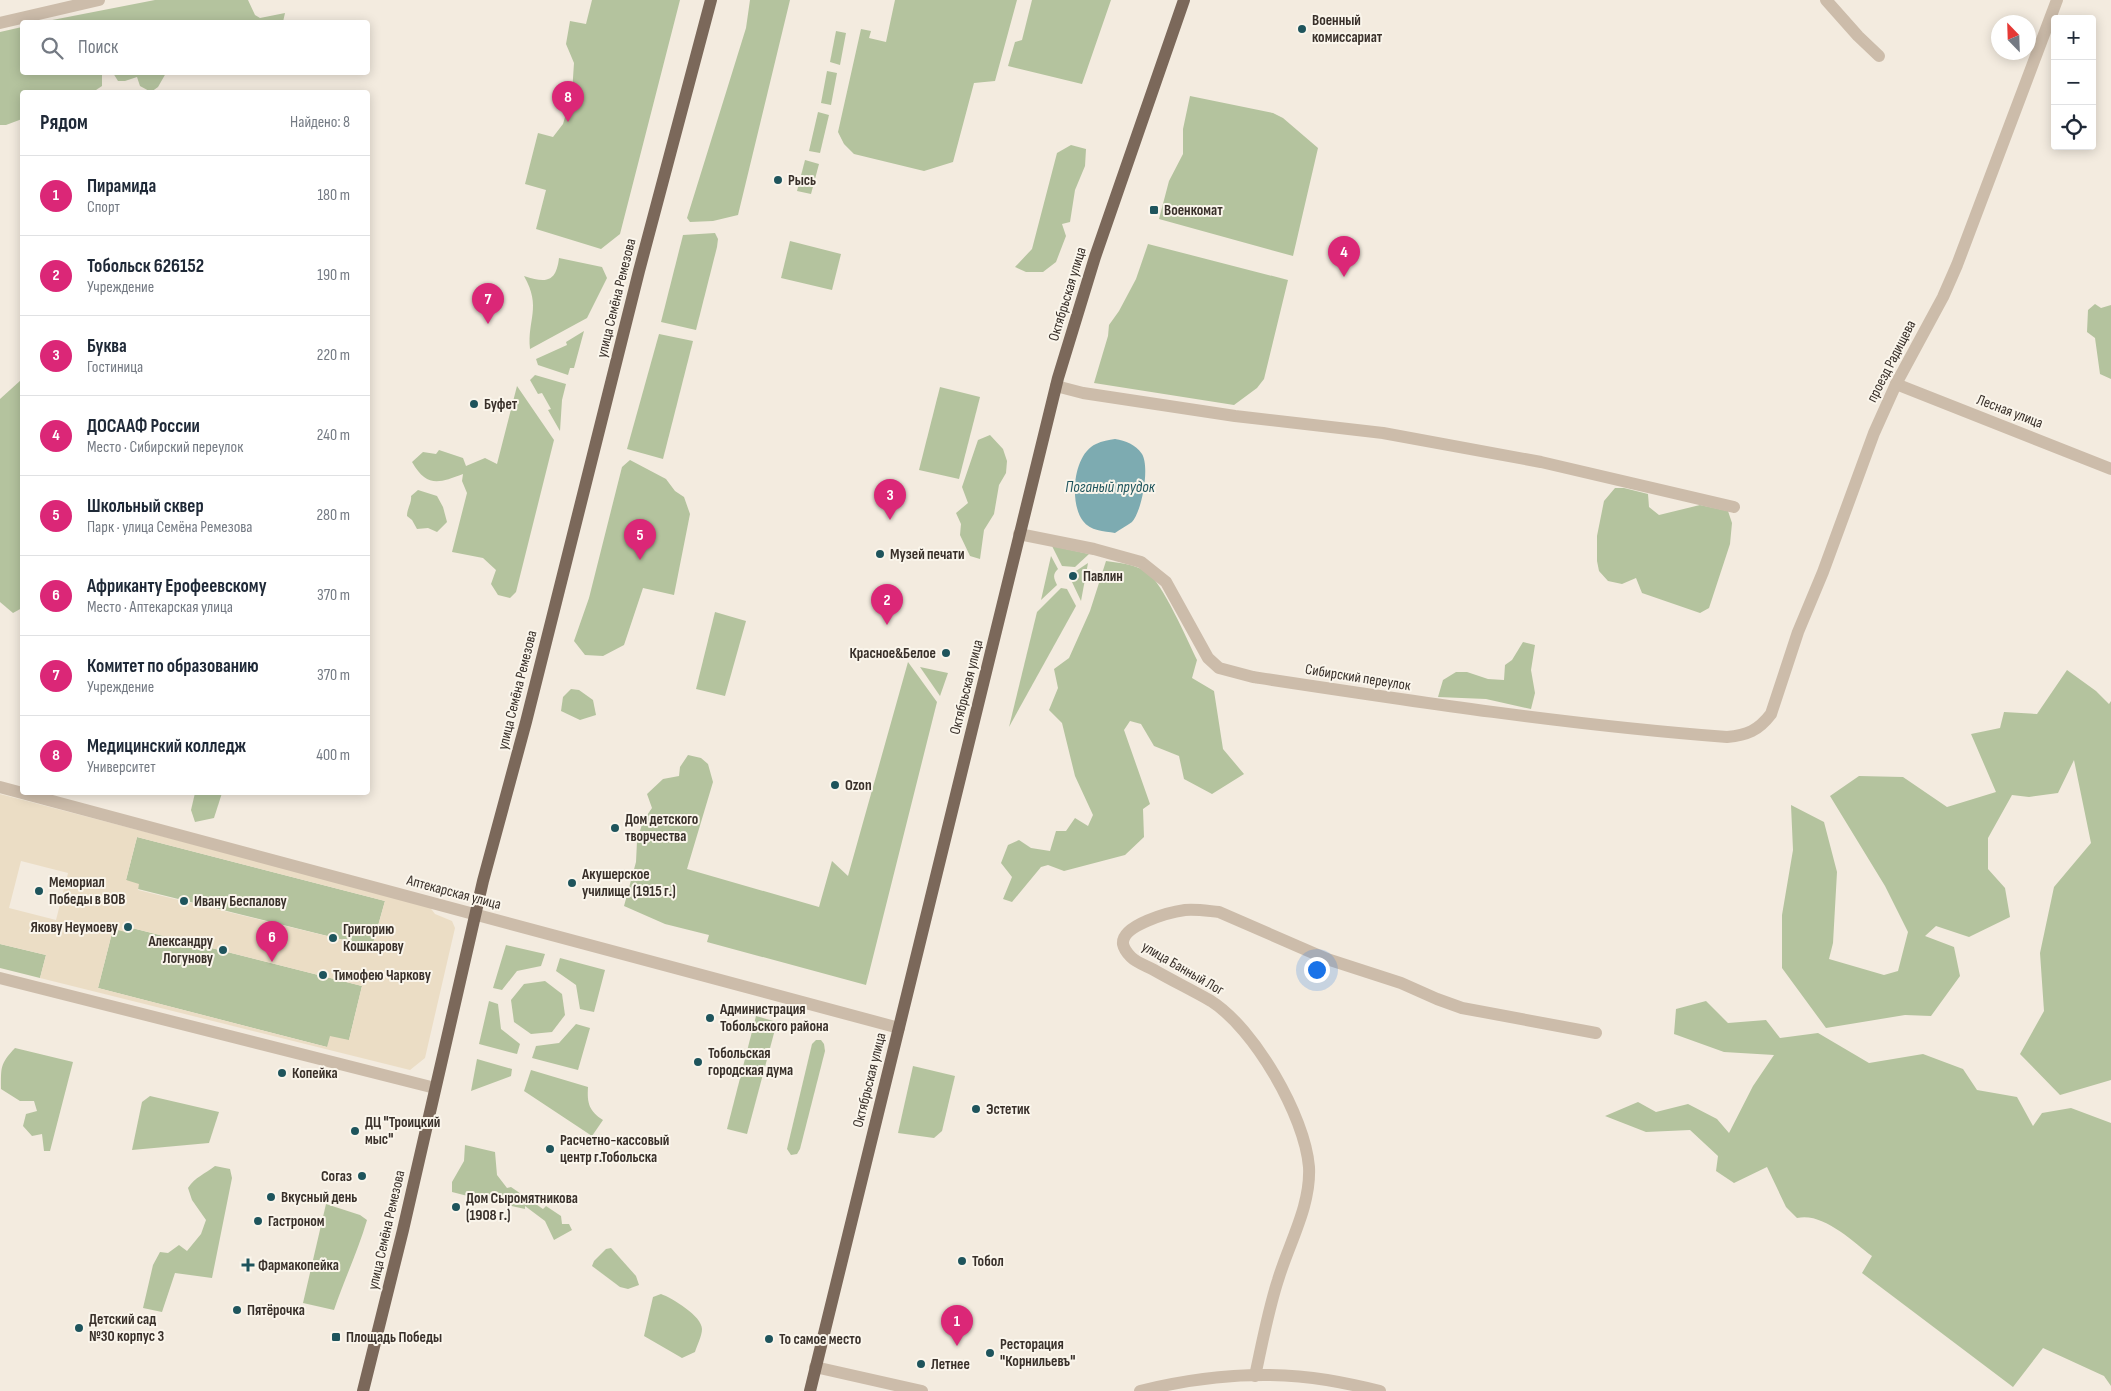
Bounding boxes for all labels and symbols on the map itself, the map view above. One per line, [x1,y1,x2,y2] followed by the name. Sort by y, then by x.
[1312,11,1383,47] place label: Военный комиссариат
[1991,15,2036,60] north arrow
[1296,23,1308,35] marker: Военный комиссариат
[552,81,584,122] pin: 8
[788,171,816,190] place label: Рысь
[772,174,784,186] marker: Рысь
[1164,201,1223,220] place label: Военкомат
[1148,204,1160,216] marker: Военкомат
[592,236,641,360] street label: улица Семёна Ремезова
[1328,236,1360,277] pin: 4
[1044,245,1091,343] street label: Октябрьская улица
[472,283,504,324] pin: 7
[1863,317,1920,405] street label: проезд Радищева
[1974,390,2046,433] street label: Лесная улица
[484,395,518,414] place label: Буфет
[468,398,480,410] marker: Буфет
[1065,478,1156,497] water label: Поганый прудок
[874,479,906,520] pin: 3
[624,519,656,560] pin: 5
[890,545,965,564] place label: Музей печати
[874,548,886,560] marker: Музей печати
[1083,567,1123,586] place label: Павлин
[1067,570,1079,582] marker: Павлин
[871,584,903,625] pin: 2
[493,628,542,752] street label: улица Семёна Ремезова
[946,638,988,737] street label: Октябрьская улица
[849,644,936,663] place label: Красное&Белое
[940,647,952,659] marker: Красное&Белое
[1304,660,1412,695] street label: Сибирский переулок
[845,776,872,795] place label: Ozon
[829,779,841,791] marker: Ozon
[625,810,698,846] place label: Дом детского творчества
[609,822,621,834] marker: Дом детского творчества
[581,865,676,901] place label: Акушерское училище (1915 г.)
[404,871,503,914] street label: Аптекарская улица
[49,873,125,909] place label: Мемориал Победы в ВОВ
[566,877,578,889] marker: Акушерское училище (1915 г.)
[33,885,45,897] marker: Мемориал Победы в ВОВ
[194,892,287,911] place label: Ивану Беспалову
[178,895,190,907] marker: Ивану Беспалову
[30,918,119,937] place label: Якову Неумоеву
[343,920,404,956] place label: Григорию Кошкарову
[122,921,134,933] marker: Якову Неумоеву
[256,921,288,962] pin: 6
[147,932,214,968] place label: Александру Логунову
[327,932,339,944] marker: Григорию Кошкарову
[1138,937,1228,1000] street label: улица Банный Лог
[217,944,229,956] marker: Александру Логунову
[1304,957,1330,983] your location
[333,966,432,985] place label: Тимофею Чаркову
[317,969,329,981] marker: Тимофею Чаркову
[719,1000,829,1036] place label: Администрация Тобольского района
[704,1012,716,1024] marker: Администрация Тобольского района
[849,1031,891,1130] street label: Октябрьская улица
[708,1044,793,1080] place label: Тобольская городская дума
[692,1056,704,1068] marker: Тобольская городская дума
[292,1064,338,1083] place label: Копейка
[276,1067,288,1079] marker: Копейка
[986,1100,1031,1119] place label: Эстетик
[970,1103,982,1115] marker: Эстетик
[365,1113,440,1149] place label: ДЦ "Троицкий мыс"
[349,1125,361,1137] marker: ДЦ "Троицкий мыс"
[560,1131,669,1167] place label: Расчетно-кассовый центр г.Тобольска
[544,1143,556,1155] marker: Расчетно-кассовый центр г.Тобольска
[321,1167,352,1186] place label: Согаз
[363,1168,410,1292] street label: улица Семёна Ремезова
[356,1170,368,1182] marker: Согаз
[281,1188,357,1207] place label: Вкусный день
[466,1189,578,1225] place label: Дом Сыромятникова (1908 г.)
[265,1191,277,1203] marker: Вкусный день
[450,1201,462,1213] marker: Дом Сыромятникова (1908 г.)
[268,1212,325,1231] place label: Гастроном
[252,1215,264,1227] marker: Гастроном
[972,1252,1004,1271] place label: Тобол
[956,1255,968,1267] marker: Тобол
[258,1256,339,1275] place label: Фармакопейка
[242,1259,254,1271] marker: Фармакопейка
[247,1301,305,1320] place label: Пятёрочка
[231,1304,243,1316] marker: Пятёрочка
[941,1305,973,1346] pin: 1
[89,1310,165,1346] place label: Детский сад №30 корпус 3
[73,1322,85,1334] marker: Детский сад №30 корпус 3
[346,1328,442,1347] place label: Площадь Победы
[779,1330,861,1349] place label: То самое место
[330,1331,342,1343] marker: Площадь Победы
[763,1333,775,1345] marker: То самое место
[1000,1335,1075,1371] place label: Ресторация "Корнильевъ"
[984,1347,996,1359] marker: Ресторация "Корнильевъ"
[931,1355,970,1374] place label: Летнее
[915,1358,927,1370] marker: Летнее

